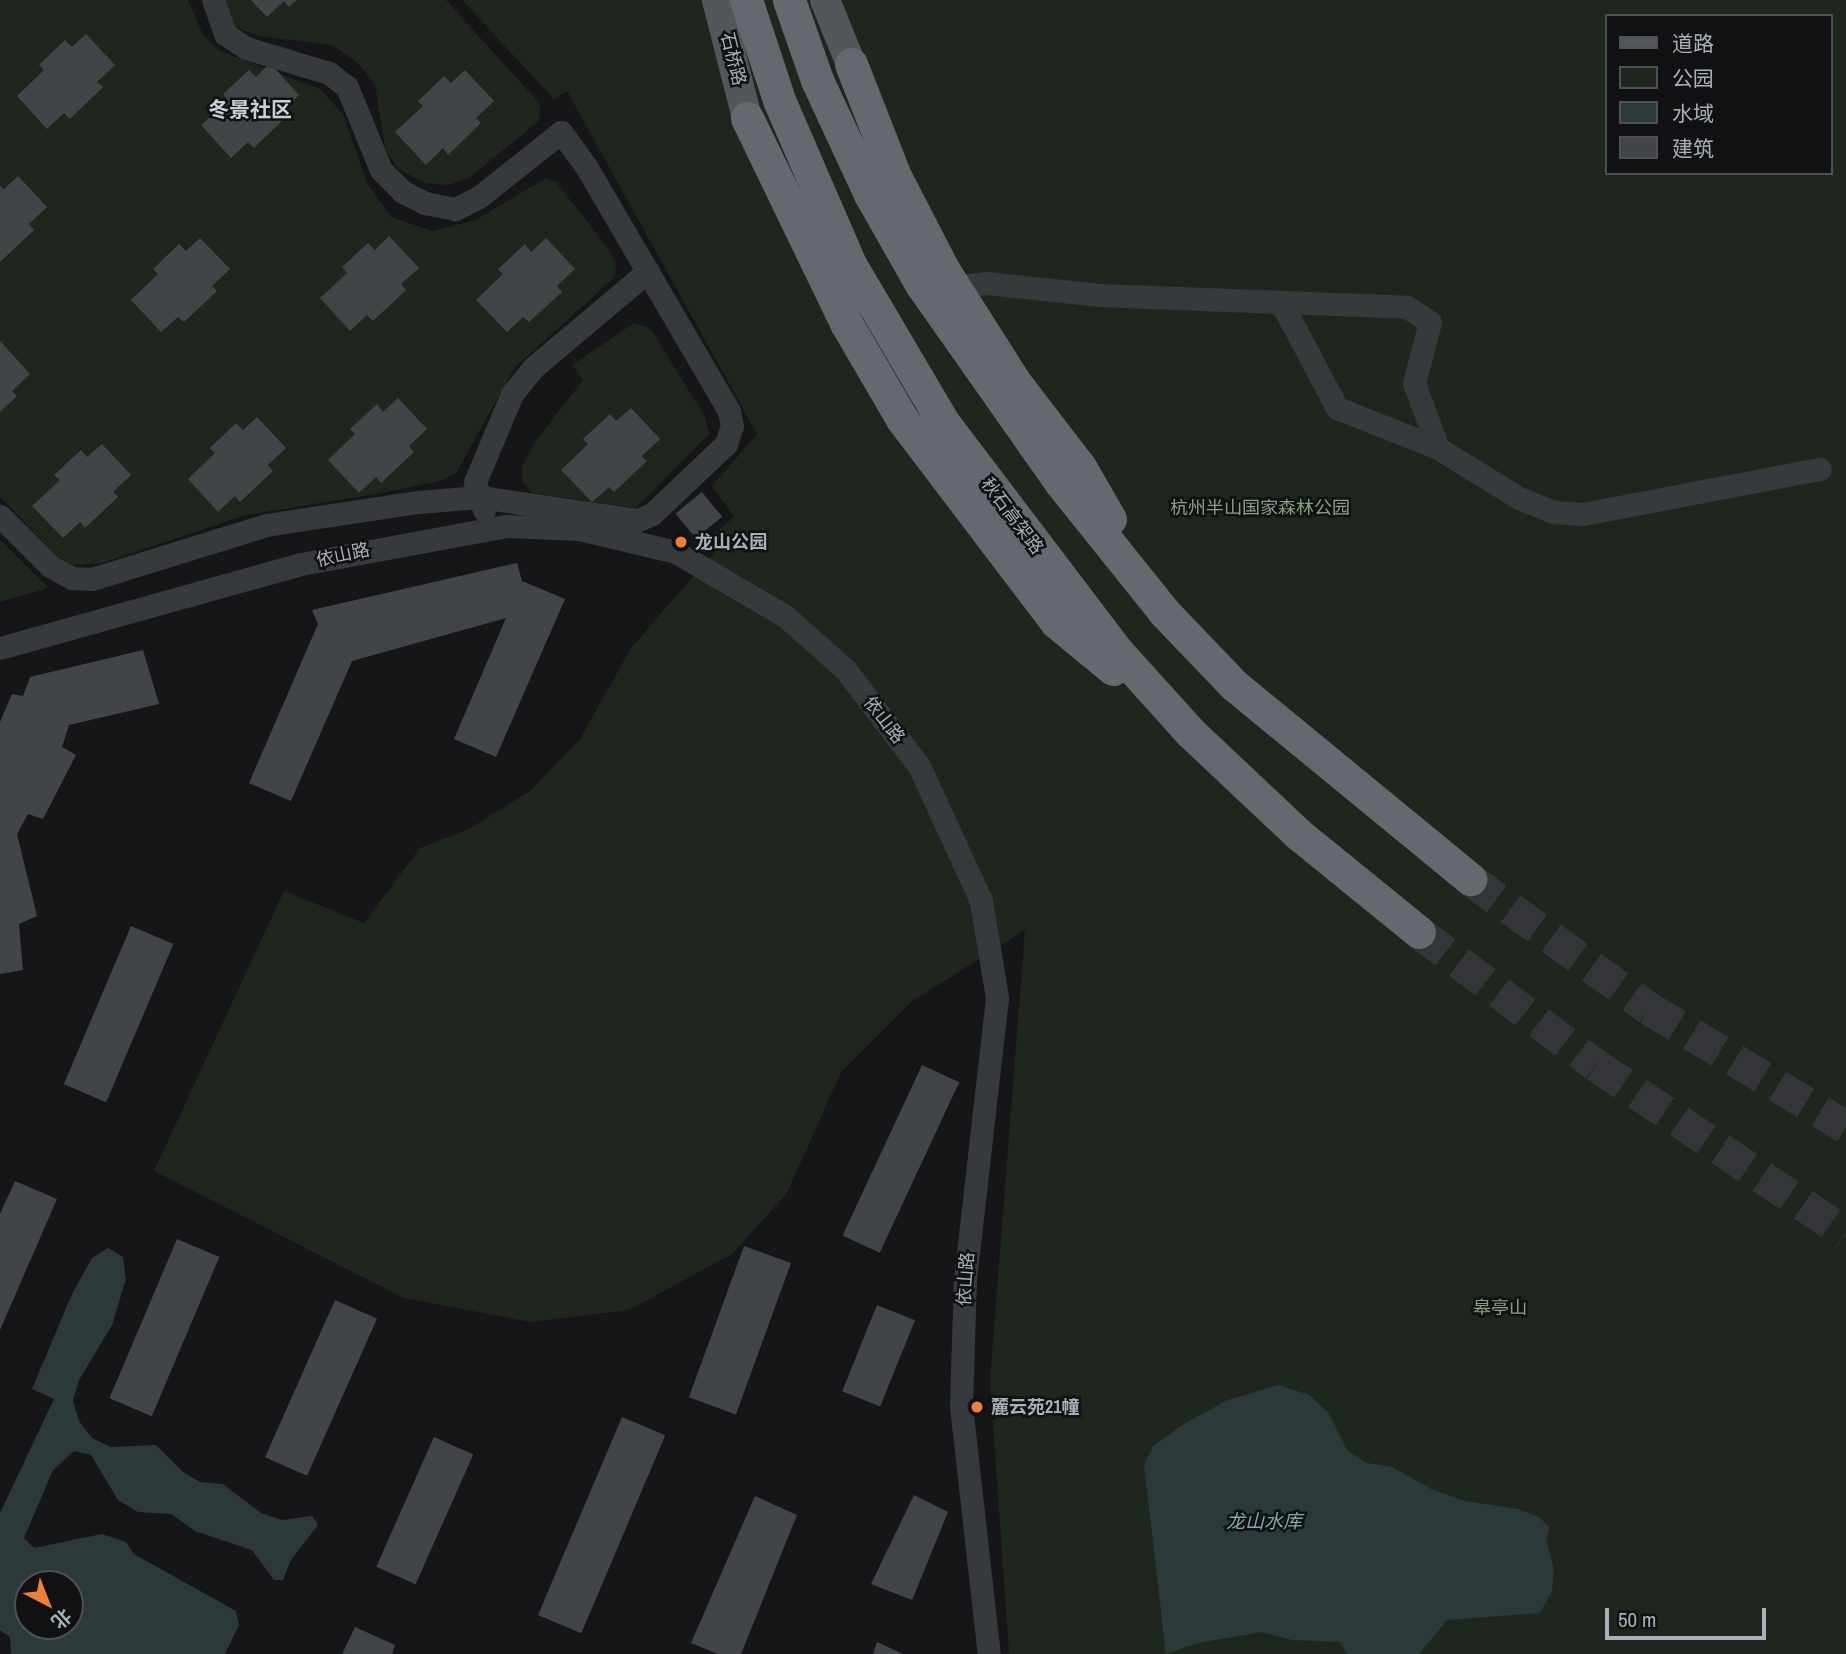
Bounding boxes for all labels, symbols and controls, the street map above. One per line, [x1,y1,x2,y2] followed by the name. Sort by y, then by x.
[1604,14,1832,175] legend
[1672,29,1714,58] text: 道路
[716,30,750,88] street label: 石桥路
[1672,64,1714,93] text: 公园
[208,97,292,123] district label: 冬景社区
[1672,99,1714,128] text: 水域
[1672,134,1714,163] text: 建筑
[976,474,1048,558] street label: 秋石高架路
[1170,497,1350,519] park label: 杭州半山国家森林公园
[695,531,767,553] place label: 龙山公园
[673,534,689,550] marker: 龙山公园
[314,539,372,571] street label: 依山路
[859,692,909,748] street label: 依山路
[953,1251,979,1307] street label: 依山路
[1473,1297,1527,1319] park label: 皋亭山
[991,1396,1079,1418] place label: 麓云苑21幢
[969,1399,985,1415] marker: 麓云苑21幢
[1226,1511,1302,1533] water label: 龙山水库
[14,1570,84,1640] north arrow
[1608,1594,1769,1638] scale bar
[46,1603,77,1635] text: 北
[1618,1605,1656,1634] text: 50 m

